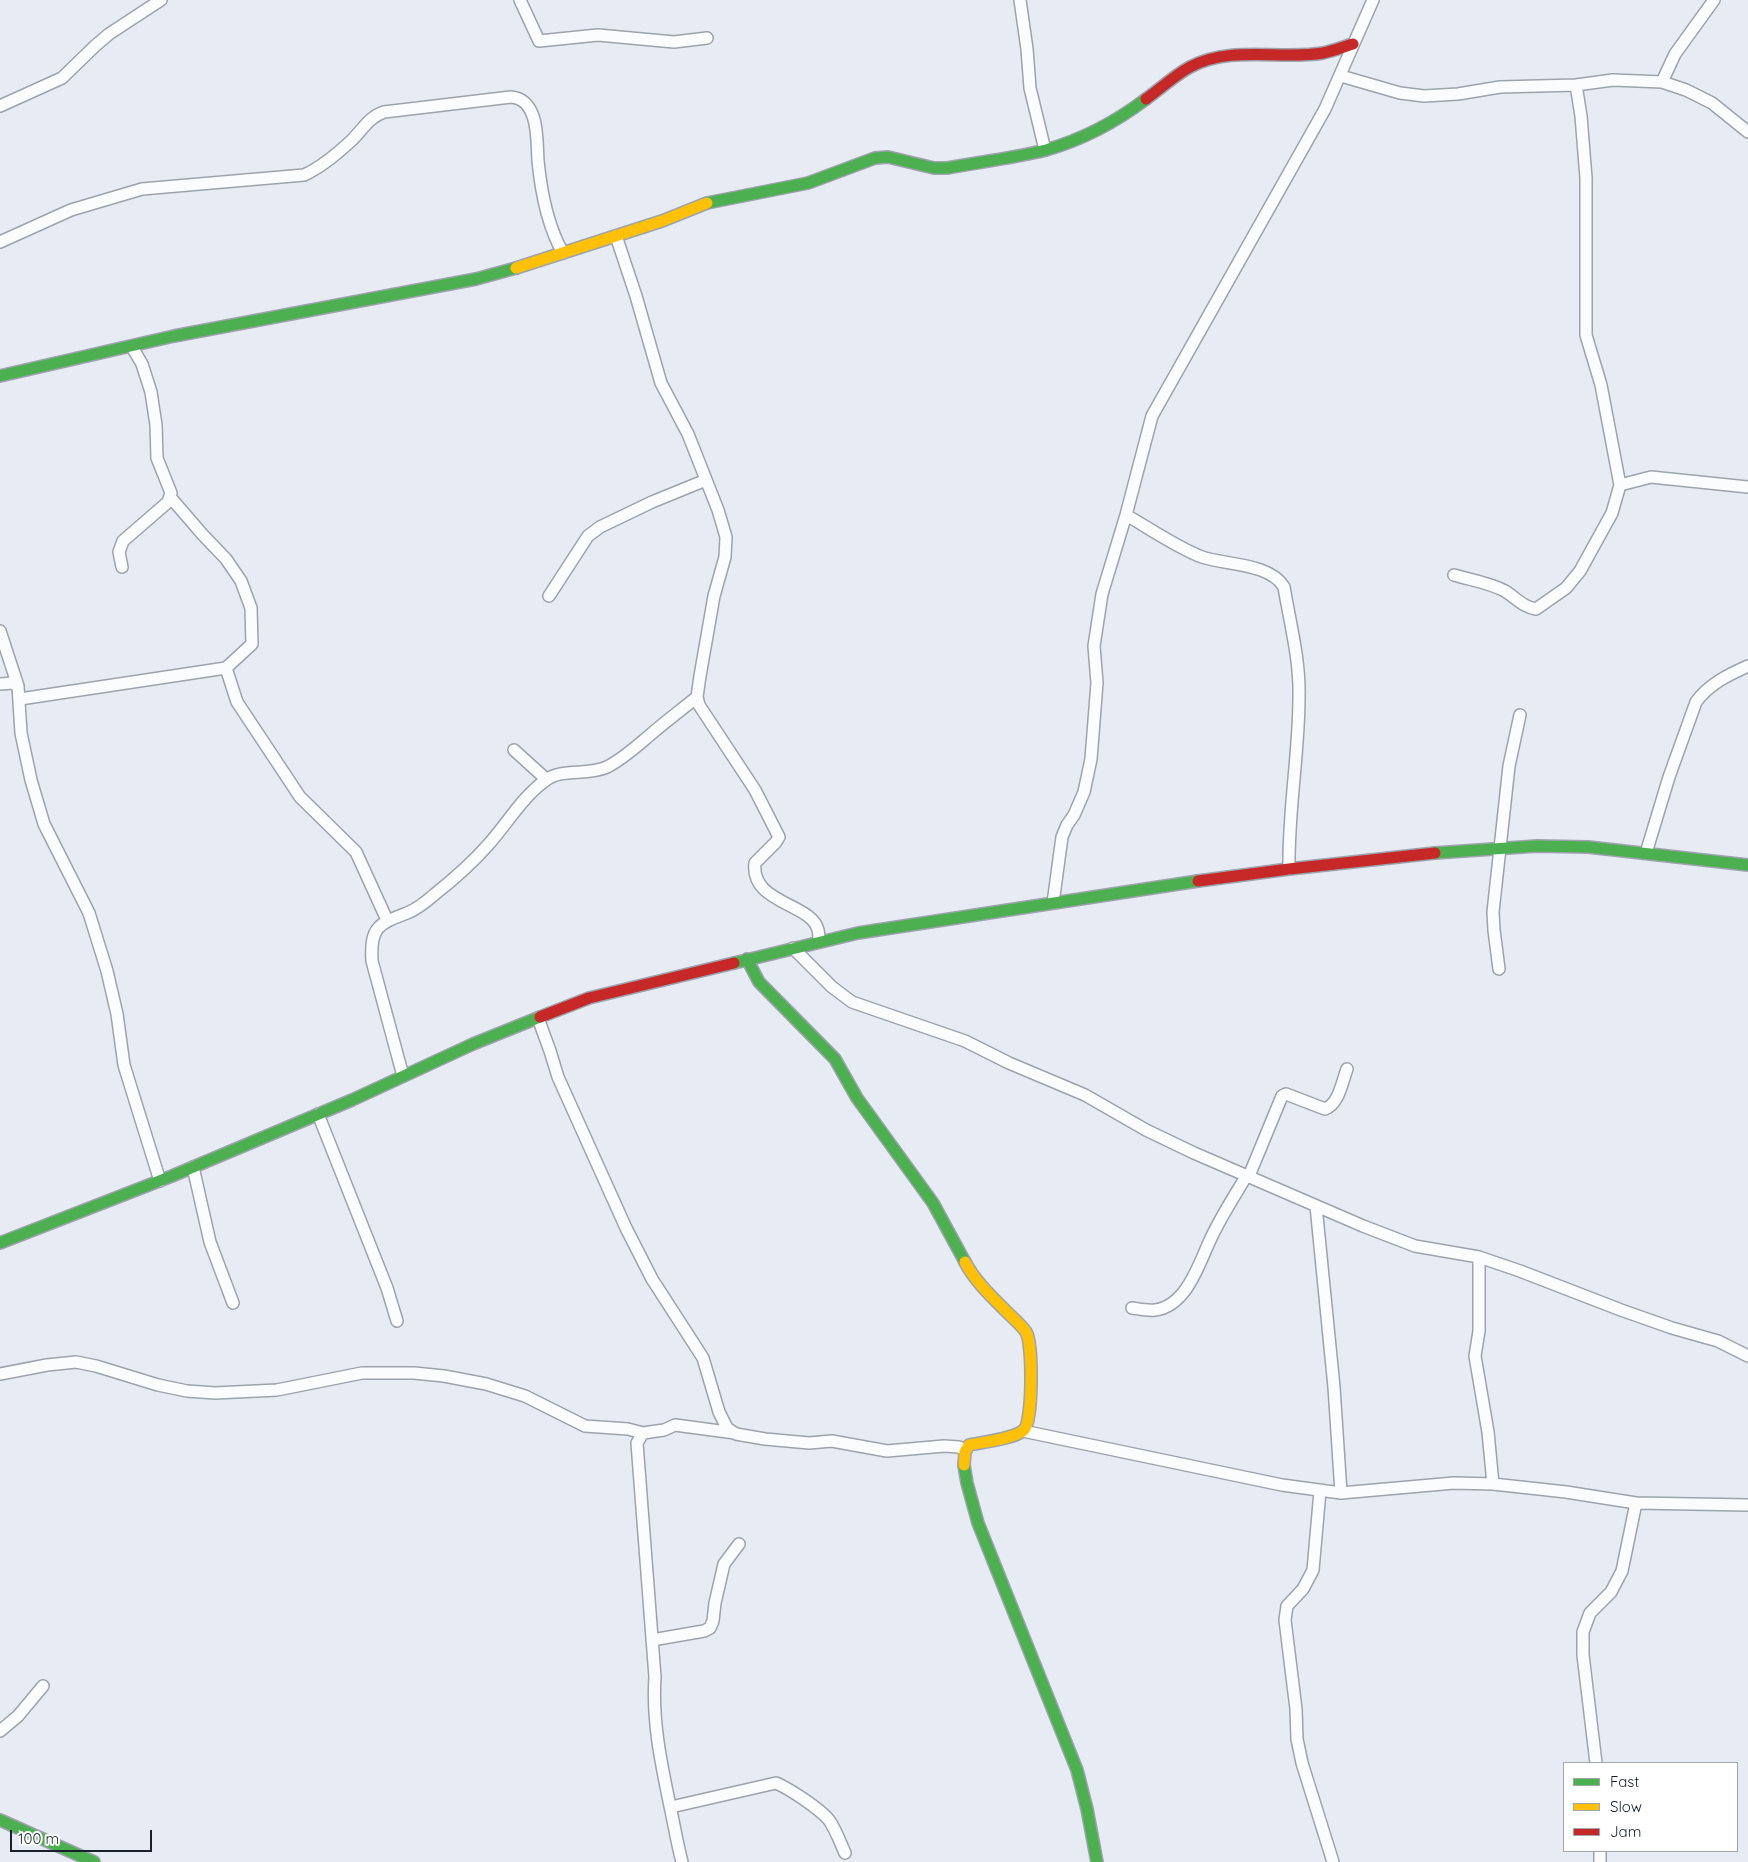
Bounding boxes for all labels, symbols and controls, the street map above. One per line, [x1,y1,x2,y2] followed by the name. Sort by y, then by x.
[1563,1762,1738,1852] legend
[1610,1772,1639,1791] text: Fast
[1610,1797,1642,1816] text: Slow
[12,1820,155,1852] scale bar
[1610,1822,1641,1841] text: Jam
[18,1829,59,1848] text: 100 m

